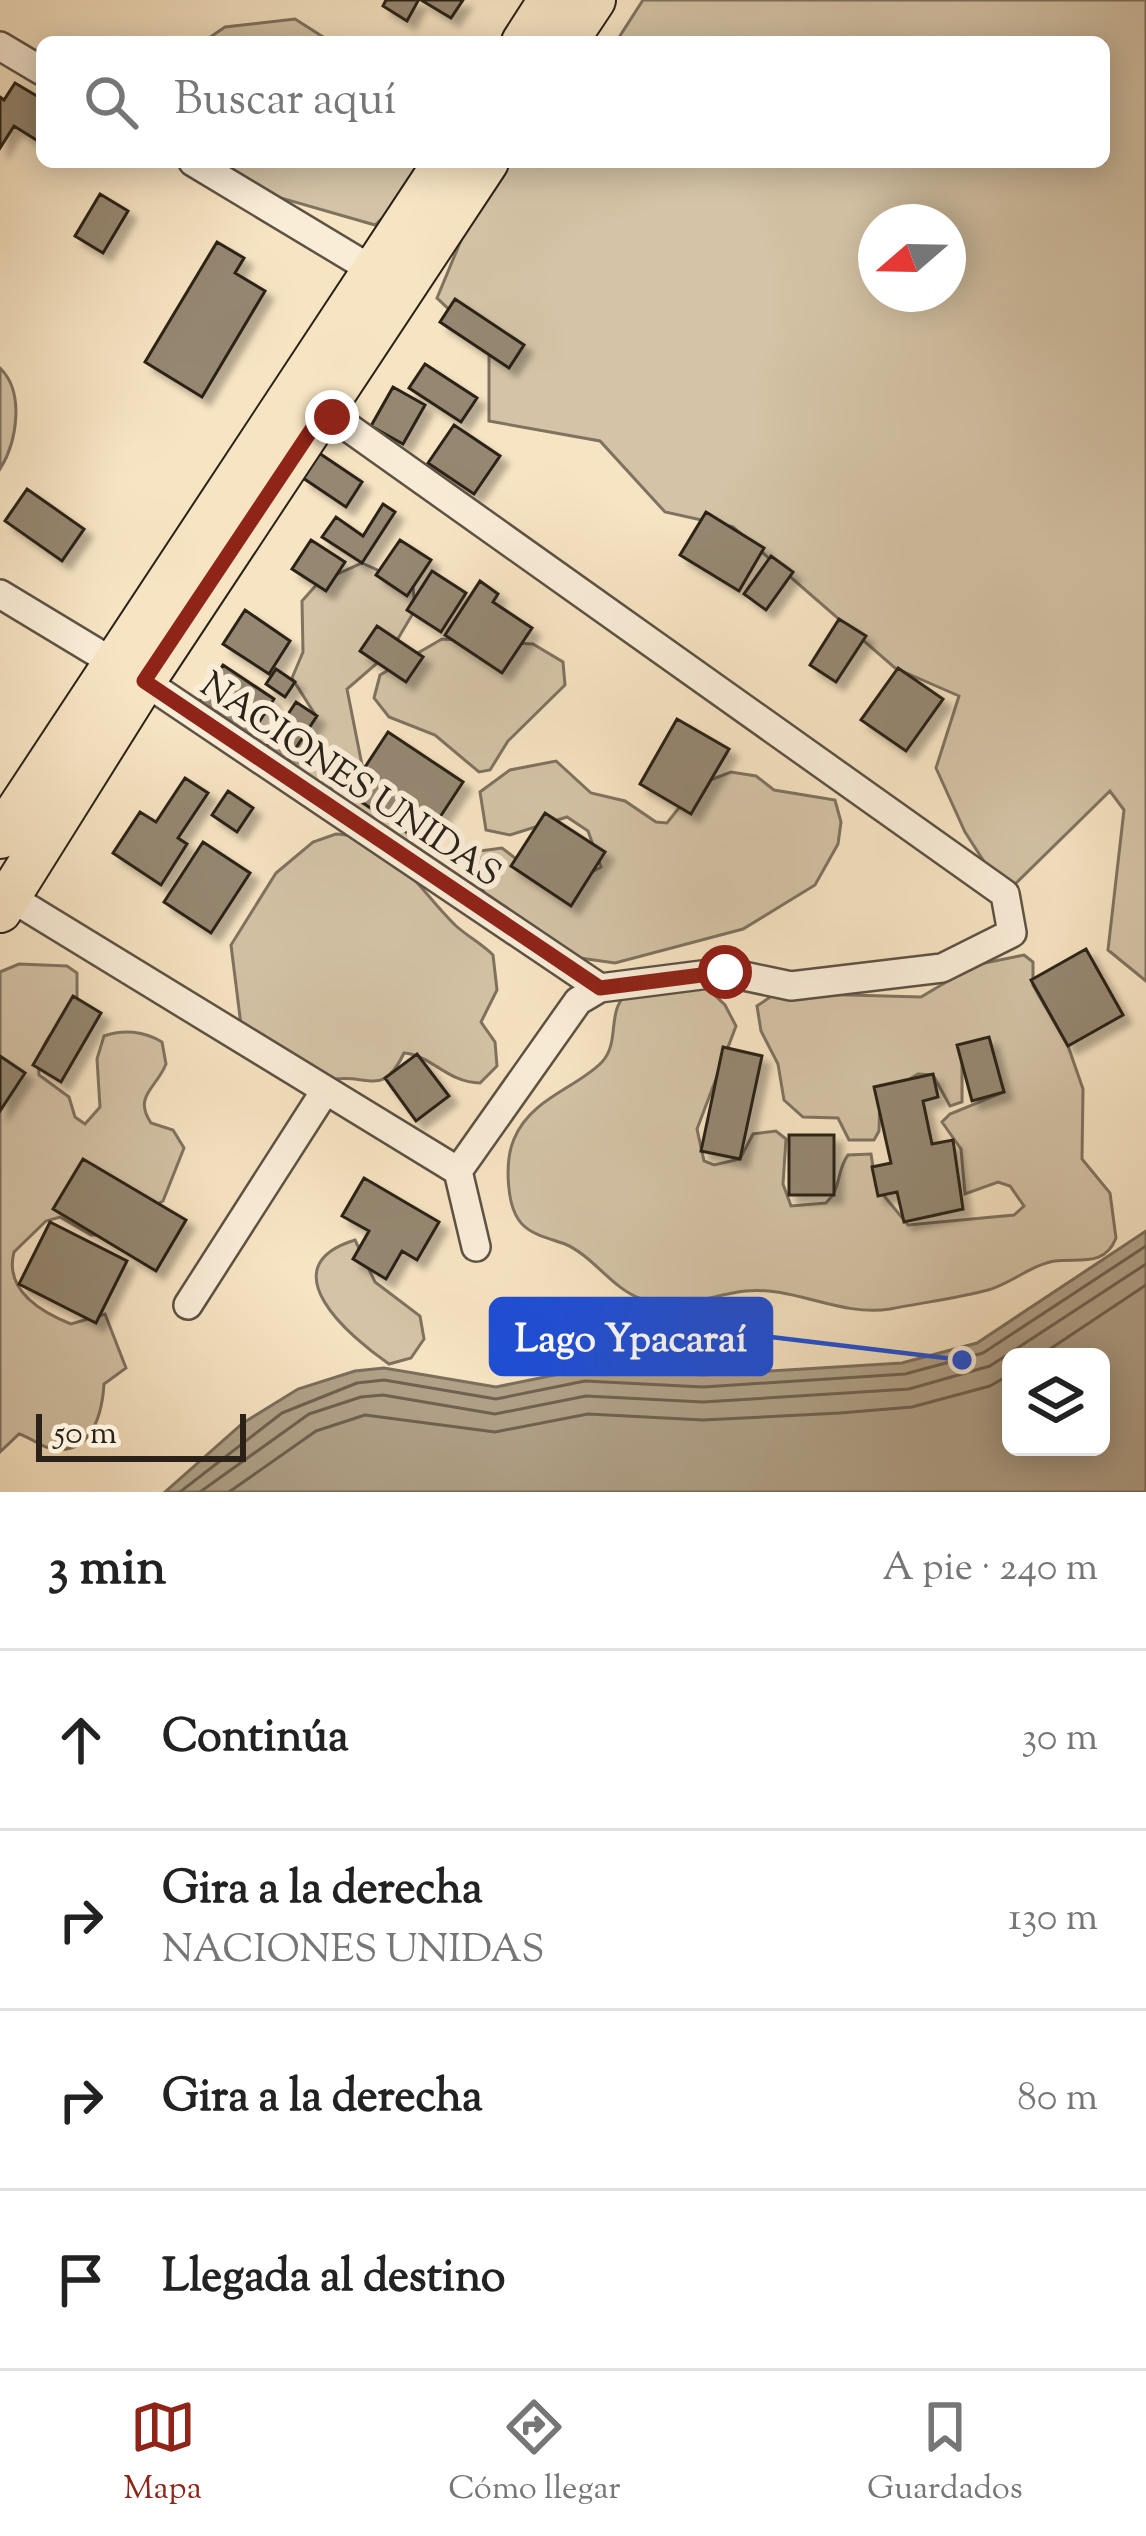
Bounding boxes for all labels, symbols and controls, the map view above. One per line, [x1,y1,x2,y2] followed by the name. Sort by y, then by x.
[36,36,1110,168] search box
[78,69,144,135] icon: search
[174,70,396,135] text: Buscar aquí
[858,204,966,312] north arrow
[305,390,359,444] route end
[189,661,511,902] street label: NACIONES UNIDAS
[698,945,752,999] route start
[491,1299,771,1374] callout: Lago Ypacaraí
[515,1314,747,1370] text: Lago Ypacaraí
[1002,1348,1110,1456] map controls
[1002,1348,1110,1456] button: layers
[36,1408,246,1461] scale bar
[54,1411,117,1459] text: 50 m
[48,1534,166,1607] text: 3 min
[882,1542,1098,1598] text: A pie · 240 m
[48,1707,114,1773] icon: ahead
[162,1707,349,1772] text: Continúa
[1021,1712,1098,1768] text: 30 m
[162,1859,483,1924] text: Gira a la derecha
[48,1887,114,1953] icon: right
[1008,1892,1098,1948] text: 130 m
[162,1924,545,1980] text: NACIONES UNIDAS
[48,2067,114,2133] icon: right
[162,2067,483,2132] text: Gira a la derecha
[1017,2072,1098,2128] text: 80 m
[48,2247,114,2313] icon: arrive
[162,2247,506,2312] text: Llegada al destino
[123,2394,202,2514] tab: Mapa
[448,2394,621,2514] tab: Cómo llegar
[867,2394,1023,2514] tab: Guardados

